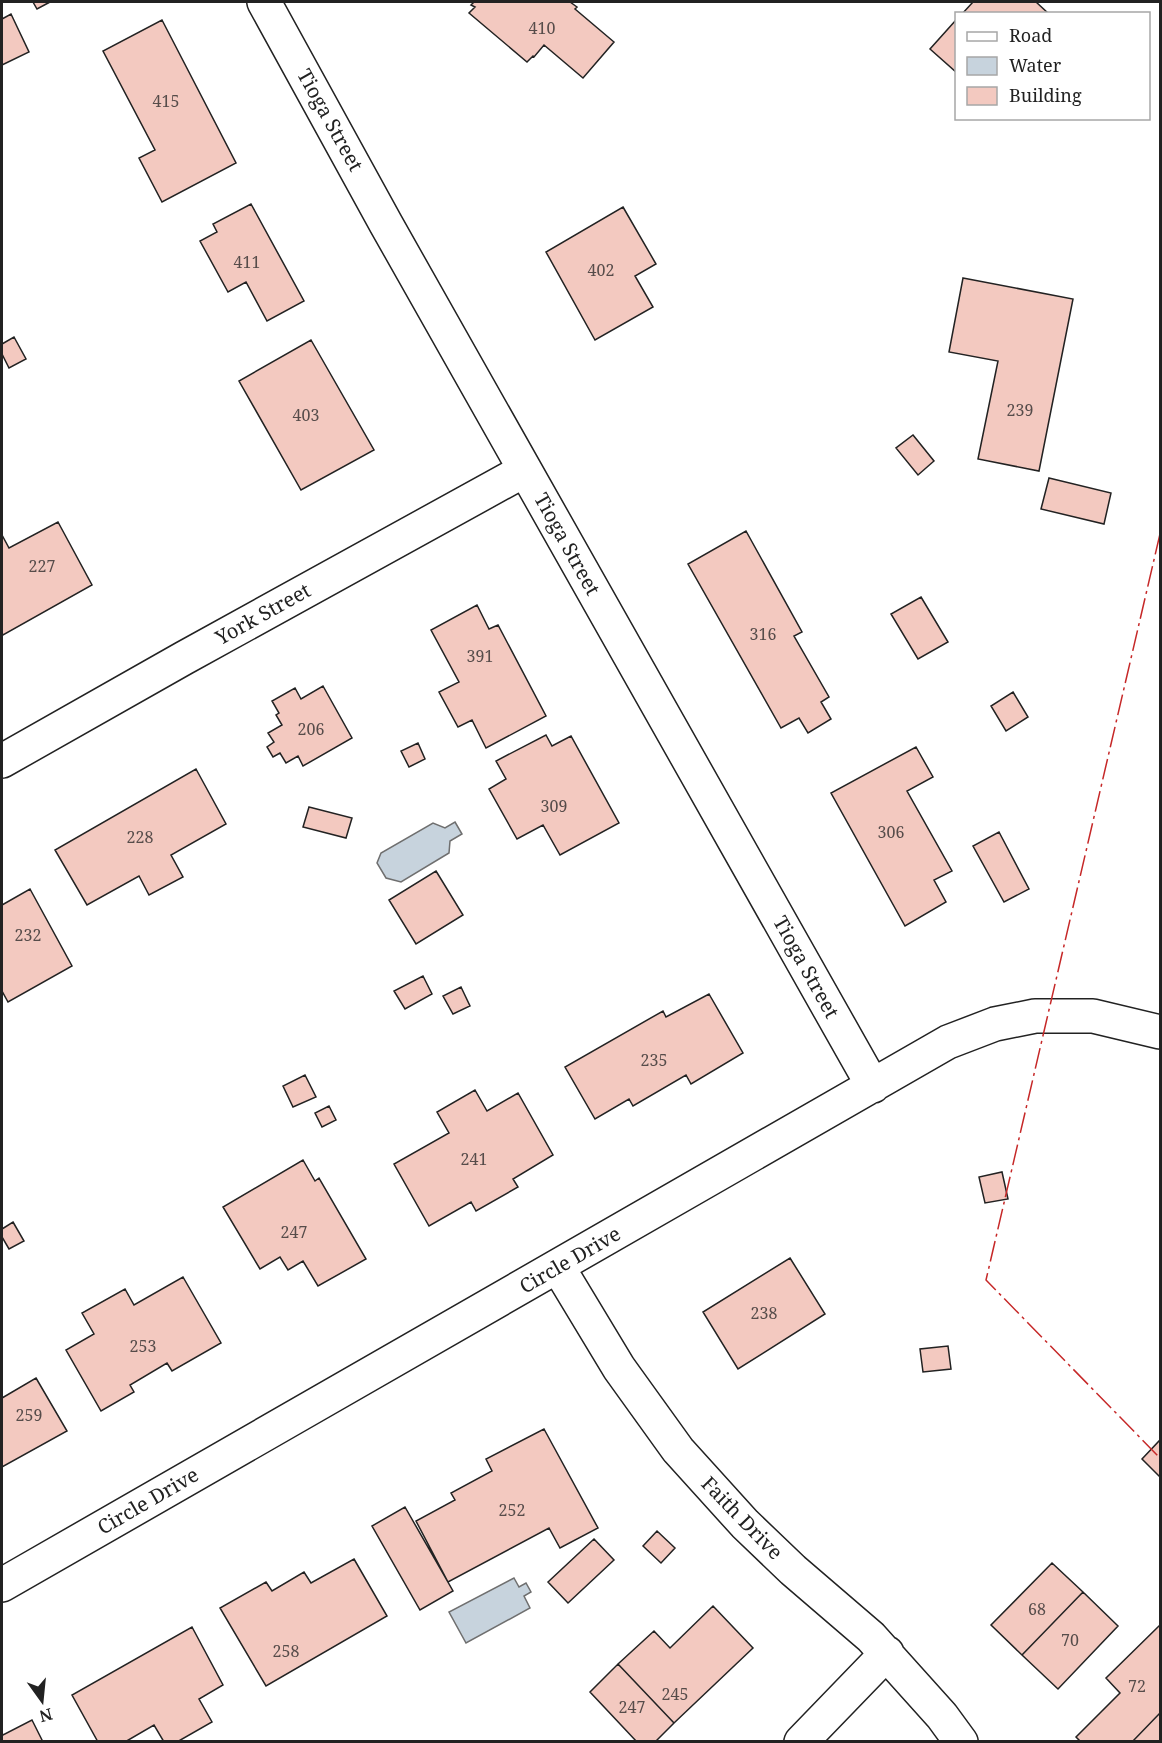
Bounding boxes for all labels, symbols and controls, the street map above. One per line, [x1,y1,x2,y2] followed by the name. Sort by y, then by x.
[955,12,1150,120] legend
[529,17,555,39] house number: 410
[1009,23,1052,47] text: Road
[1009,53,1062,77] text: Water
[291,64,370,176] street label: Tioga Street
[1009,83,1082,107] text: Building
[153,90,179,112] house number: 415
[234,251,260,273] house number: 411
[588,259,614,281] house number: 402
[1007,399,1033,421] house number: 239
[293,404,319,426] house number: 403
[528,488,607,600] street label: Tioga Street
[29,555,55,577] house number: 227
[210,576,315,651] street label: York Street
[750,623,776,645] house number: 316
[467,645,493,667] house number: 391
[298,718,324,740] house number: 206
[541,795,567,817] house number: 309
[878,821,904,843] house number: 306
[127,826,153,848] house number: 228
[767,911,846,1023] street label: Tioga Street
[15,924,41,946] house number: 232
[641,1049,667,1071] house number: 235
[461,1148,487,1170] house number: 241
[514,1220,625,1299] street label: Circle Drive
[281,1221,307,1243] house number: 247
[751,1302,777,1324] house number: 238
[130,1335,156,1357] house number: 253
[16,1404,42,1426] house number: 259
[92,1461,203,1540] street label: Circle Drive
[696,1470,789,1565] street label: Faith Drive
[499,1499,525,1521] house number: 252
[1028,1598,1046,1620] house number: 68
[1061,1629,1079,1651] house number: 70
[273,1640,299,1662] house number: 258
[12,1671,72,1731] north arrow
[1128,1675,1146,1697] house number: 72
[662,1683,688,1705] house number: 245
[619,1696,645,1718] house number: 247
[37,1703,55,1728] text: N

